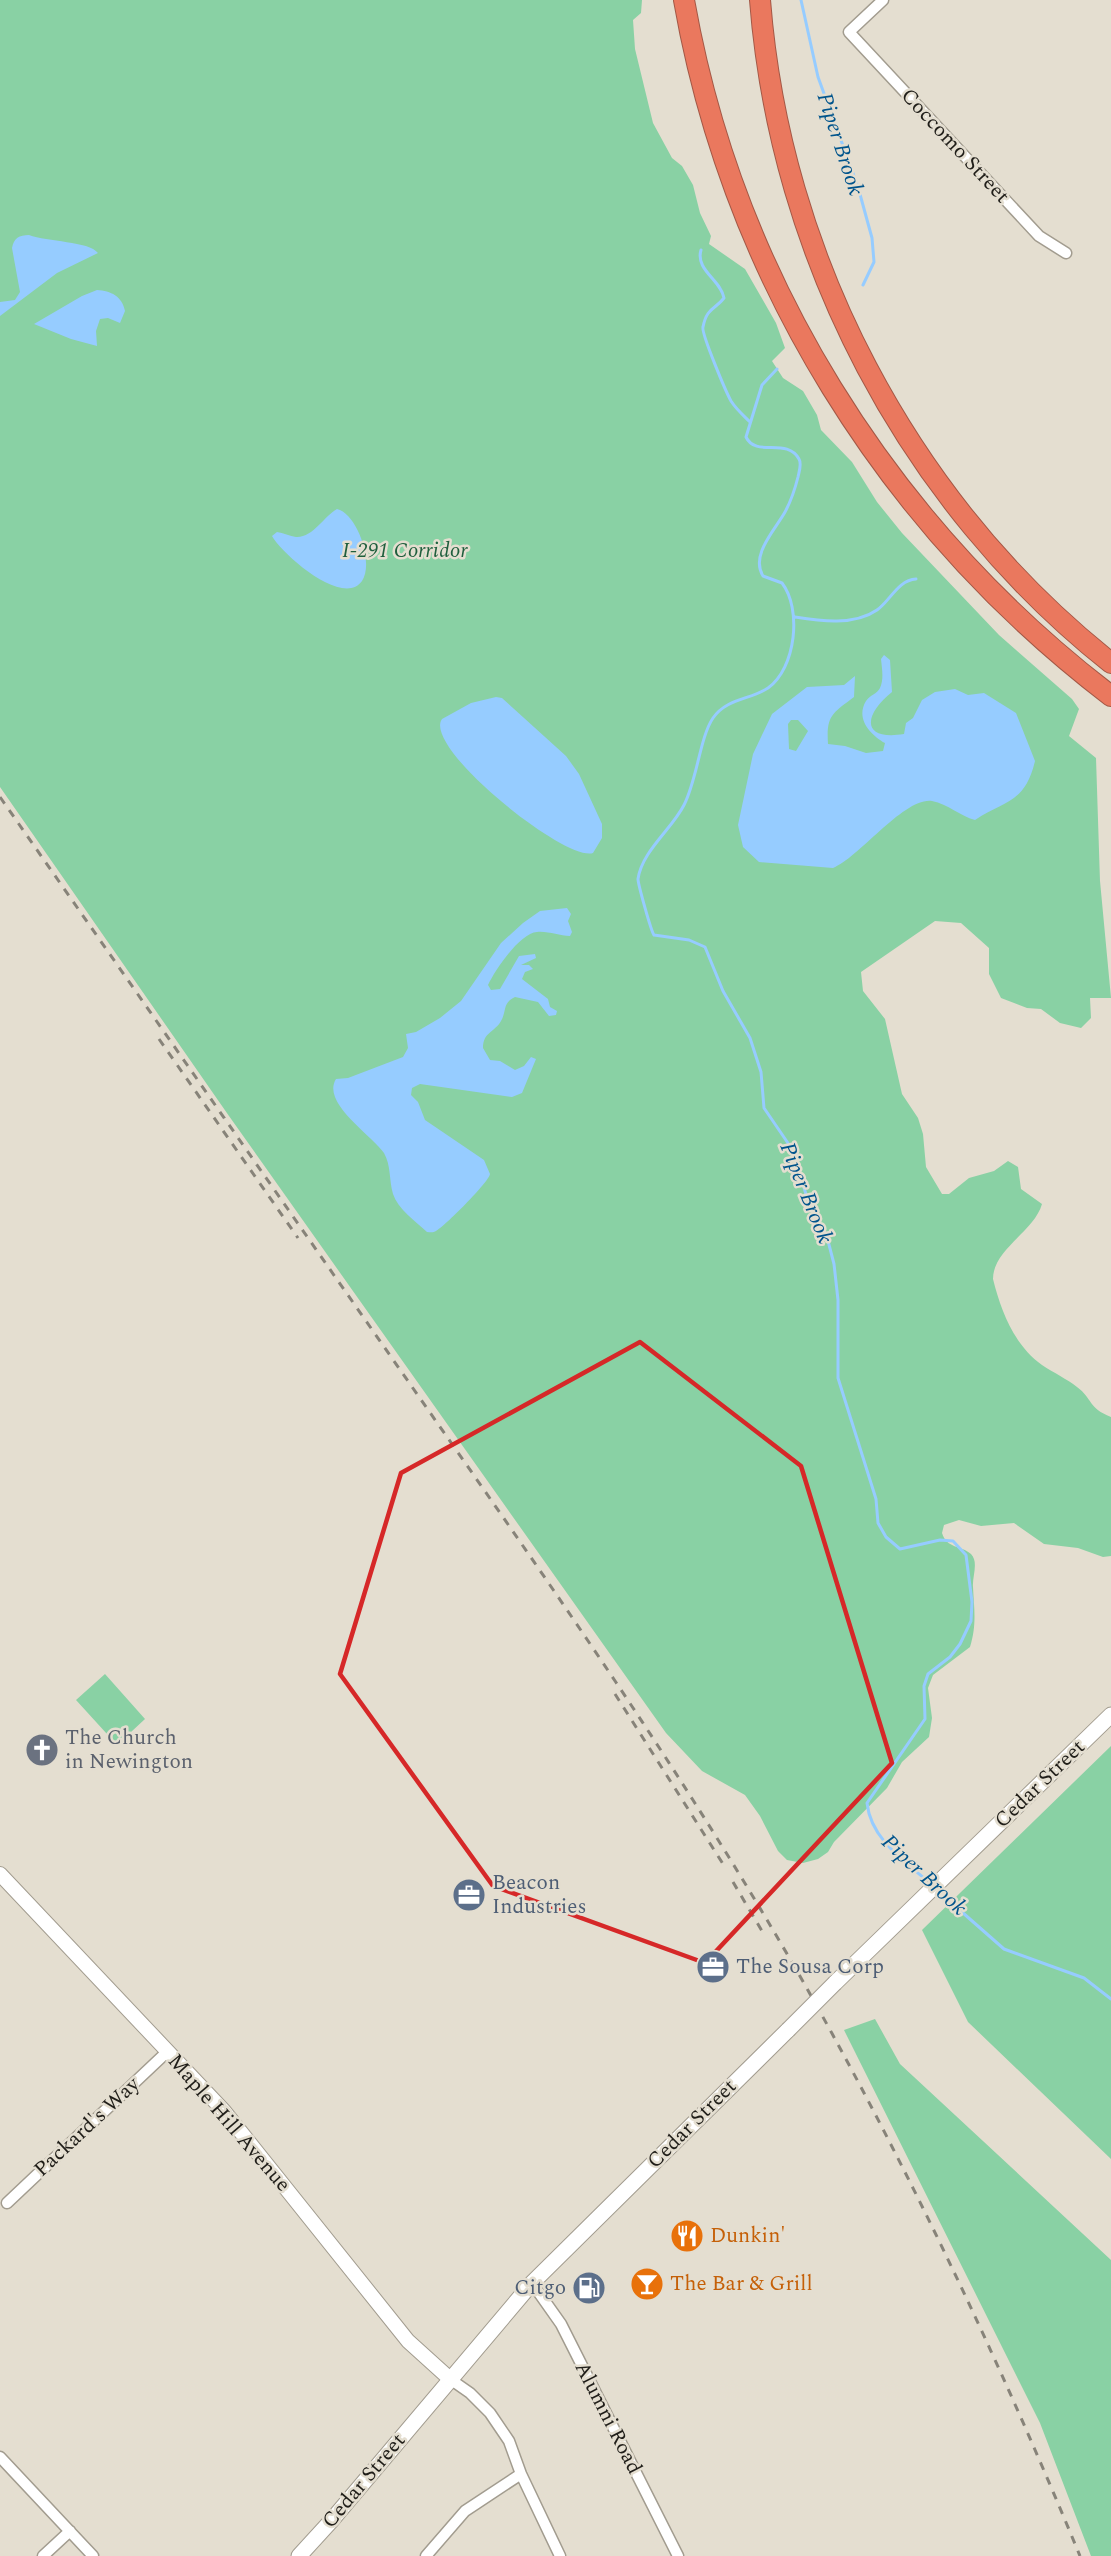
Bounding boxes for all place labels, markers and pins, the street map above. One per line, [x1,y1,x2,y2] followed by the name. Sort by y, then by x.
[65,1722,193,1778] place label: The Church in Newington
[24,1732,60,1768] church icon: The Church in Newington
[492,1867,587,1923] place label: Beacon Industries
[451,1877,487,1913] office icon: Beacon Industries
[695,1949,731,1985] office icon: The Sousa Corp
[736,1951,884,1983] place label: The Sousa Corp
[669,2218,705,2254] restaurant icon: Dunkin'
[710,2220,786,2252] place label: Dunkin'
[629,2266,665,2302] bar icon: The Bar & Grill
[670,2268,813,2300] place label: The Bar & Grill
[571,2270,607,2306] fuel station icon: Citgo
[514,2272,566,2304] place label: Citgo

